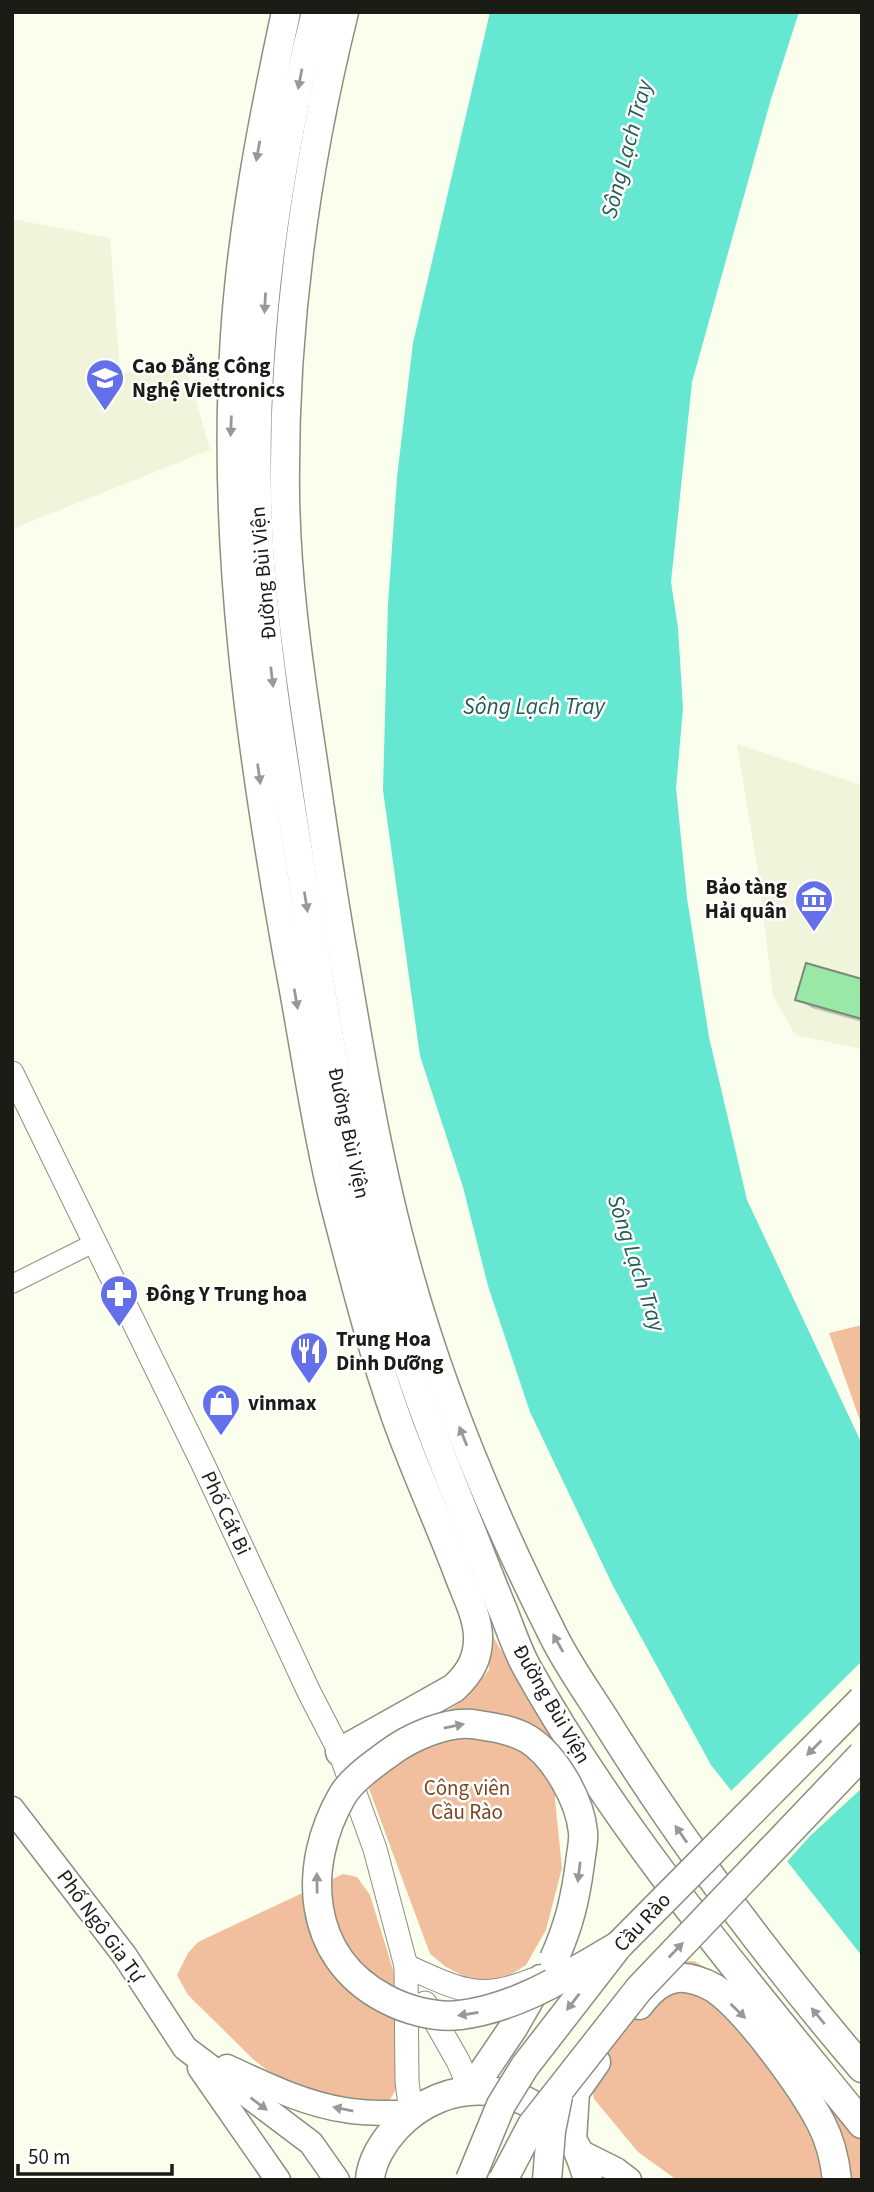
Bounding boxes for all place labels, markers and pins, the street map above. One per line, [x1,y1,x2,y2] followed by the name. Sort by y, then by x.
[132,351,285,405] place label: Cao Đẳng Công Nghệ Viettronics
[84,357,126,412] school or university icon: Cao Đẳng Công Nghệ Viettronics
[705,872,787,926] place label: Bảo tàng Hải quân
[793,878,835,933] museum icon: Bảo tàng Hải quân
[98,1273,140,1328] pharmacy icon: Đông Y Trung hoa
[146,1279,307,1309] place label: Đông Y Trung hoa
[336,1324,443,1378] place label: Trung Hoa Dinh Dưỡng
[288,1330,330,1385] restaurant icon: Trung Hoa Dinh Dưỡng
[200,1382,242,1437] shop icon: vinmax
[248,1388,317,1418] place label: vinmax

